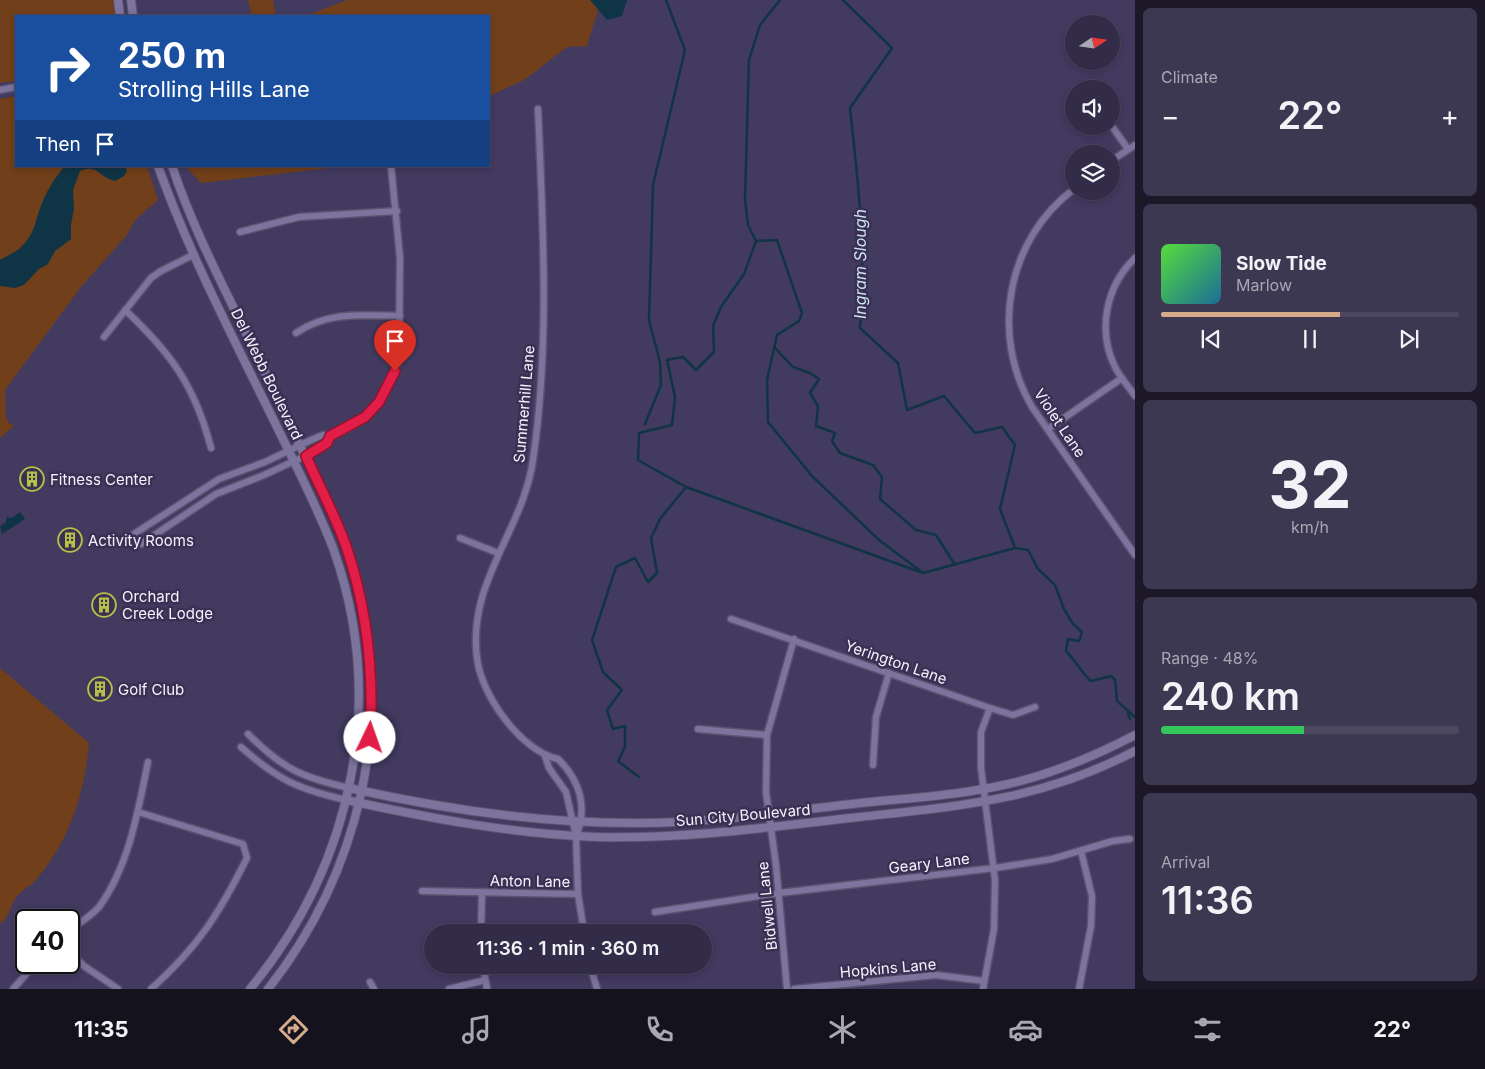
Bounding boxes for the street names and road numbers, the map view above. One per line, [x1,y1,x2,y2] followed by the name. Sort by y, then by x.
[227,305,307,443] street label: Del Webb Boulevard
[509,344,539,464] street label: Summerhill Lane
[1030,385,1090,461] street label: Violet Lane
[842,636,950,688] street label: Yerington Lane
[675,800,811,830] street label: Sun City Boulevard
[887,849,971,877] street label: Geary Lane
[753,861,781,951] street label: Bidwell Lane
[490,871,570,891] street label: Anton Lane
[839,954,937,982] street label: Hopkins Lane

